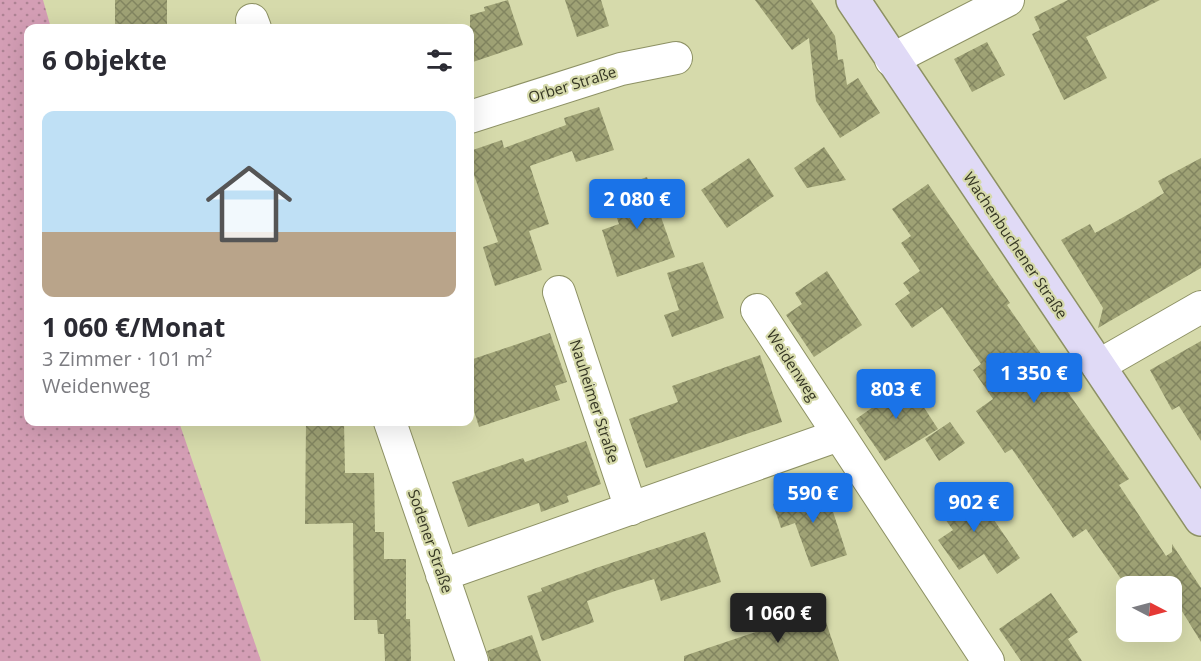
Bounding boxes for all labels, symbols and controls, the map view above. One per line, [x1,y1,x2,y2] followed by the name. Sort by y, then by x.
[42,42,167,78] text: 6 Objekte
[423,44,456,77] icon: filters
[525,61,619,107] street label: Orber Straße
[195,150,303,258] icon: home
[959,168,1073,322] street label: Wachenbuchener Straße
[582,179,692,230] pin: 2 080 €
[603,185,671,212] text: 2 080 €
[42,309,225,345] text: 1 060 €/Monat
[763,326,823,404] street label: Weidenweg
[566,337,624,465] street label: Nauheimer Straße
[42,345,212,372] text: 3 Zimmer · 101 m²
[979,353,1089,404] pin: 1 350 €
[1000,359,1068,386] text: 1 350 €
[854,369,938,420] pin: 803 €
[42,372,150,399] text: Weidenweg
[871,375,921,402] text: 803 €
[771,473,855,524] pin: 590 €
[788,479,838,506] text: 590 €
[932,482,1016,533] pin: 902 €
[404,487,458,595] street label: Sodener Straße
[949,488,999,515] text: 902 €
[1116,576,1182,642] north arrow
[1116,576,1182,642] map controls
[723,593,833,644] pin: 1 060 €
[744,599,812,626] text: 1 060 €

